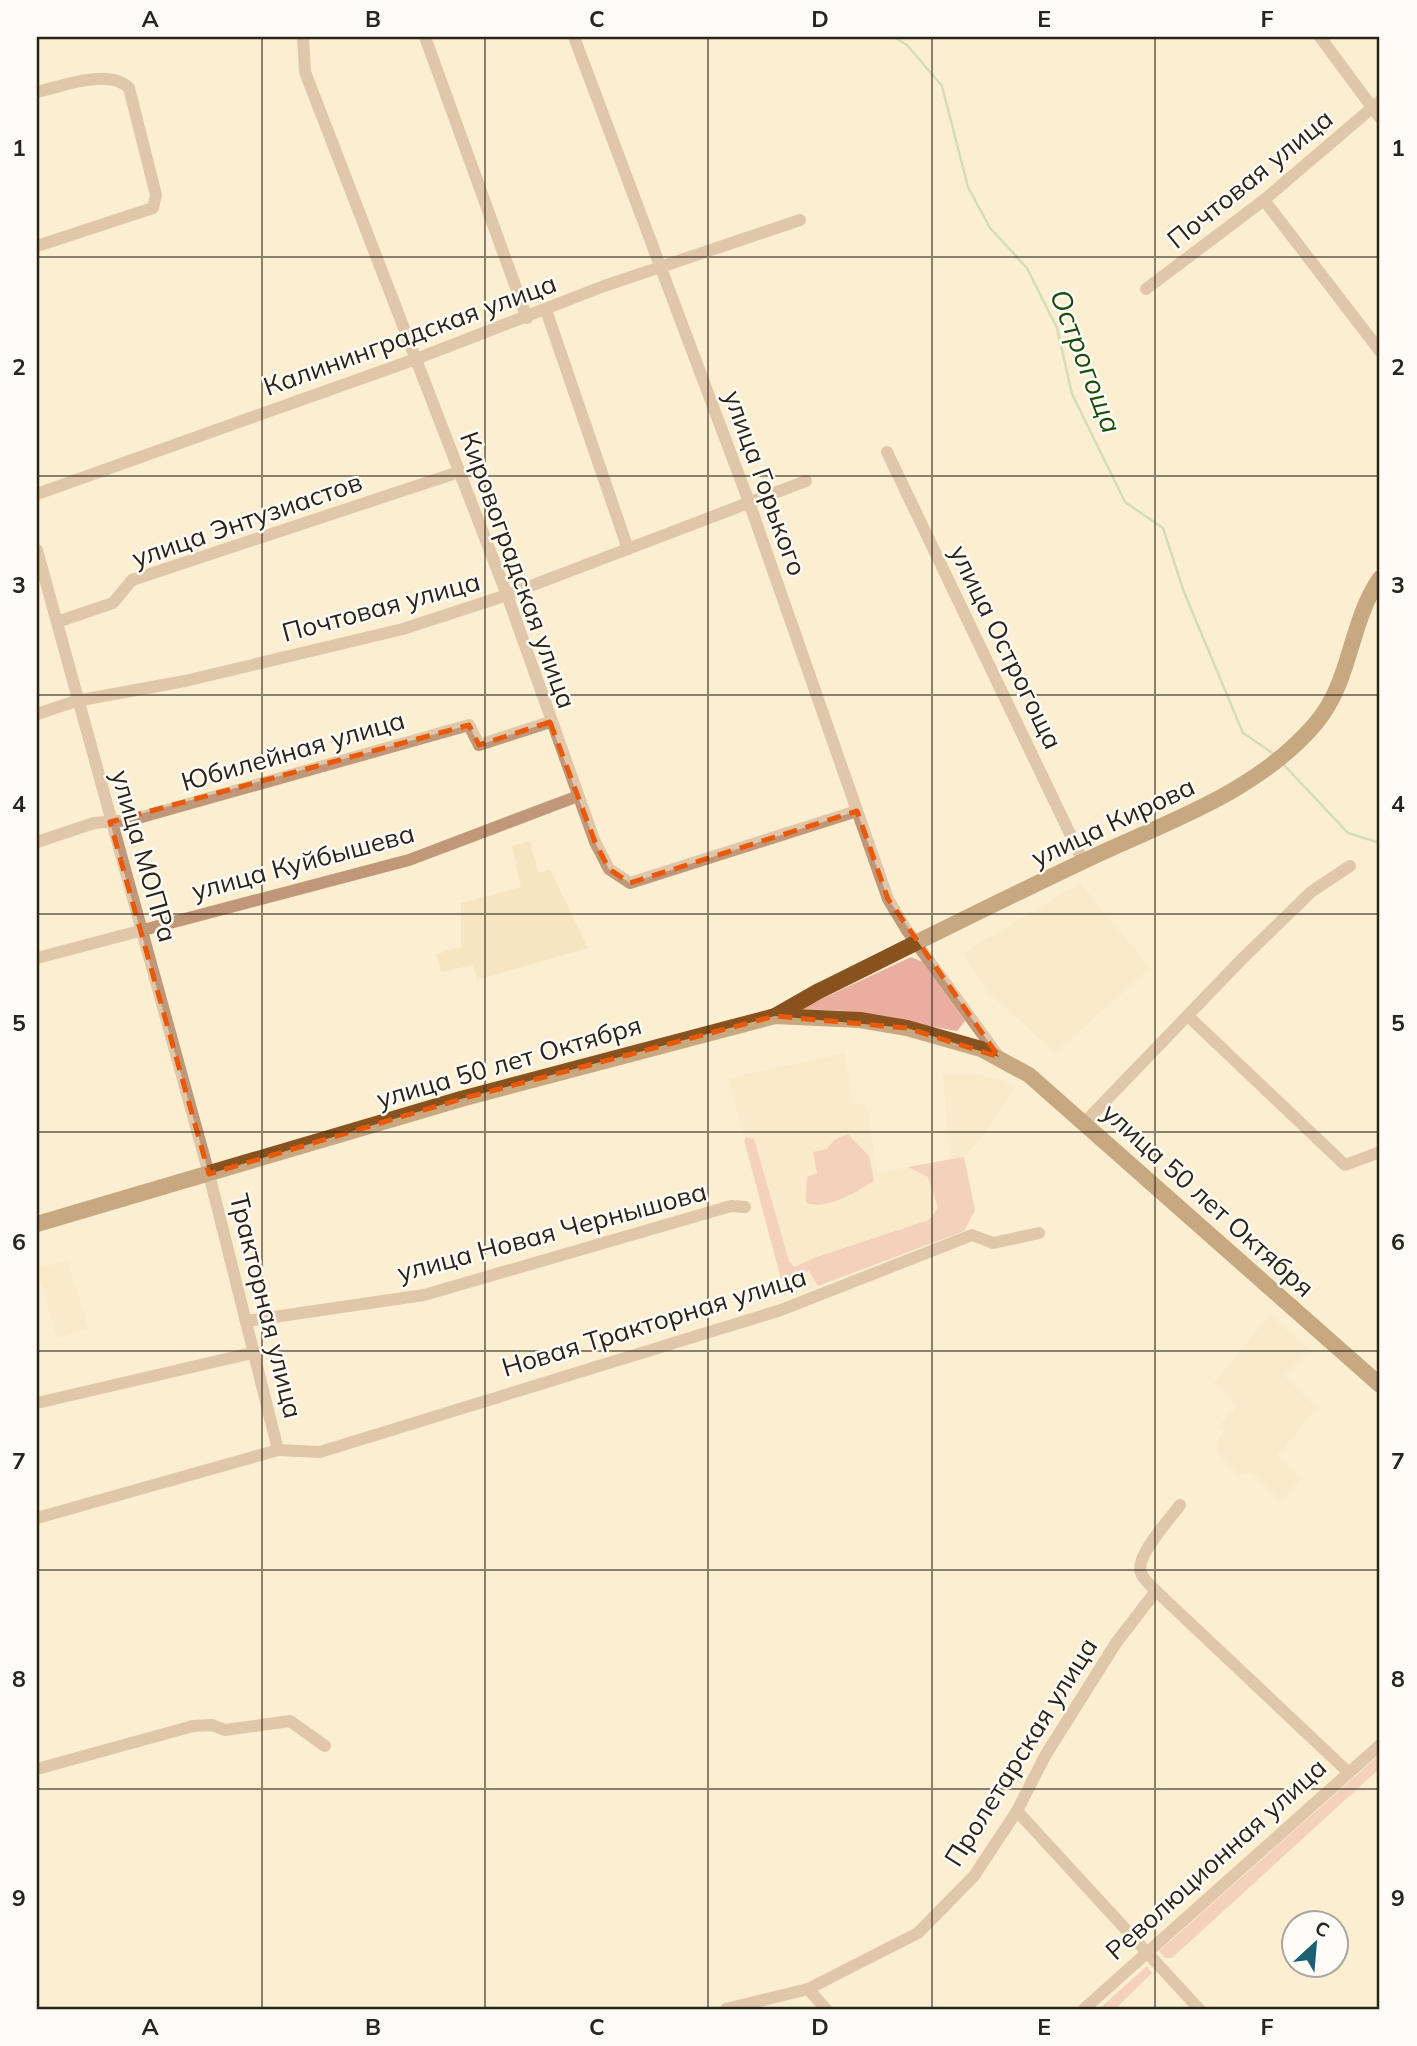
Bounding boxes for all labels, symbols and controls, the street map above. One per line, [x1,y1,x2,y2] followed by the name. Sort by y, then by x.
[141,4,159,33] text: A
[365,4,381,33] text: B
[589,4,605,33] text: C
[811,4,829,33] text: D
[1037,4,1051,33] text: E
[1260,4,1274,33] text: F
[1160,102,1339,256] street label: Почтовая улица
[12,133,26,162] text: 1
[1391,133,1405,162] text: 1
[259,266,561,403] street label: Калининградская улица
[1043,284,1130,438] water label: Острогоща
[12,352,26,381] text: 2
[1391,352,1405,381] text: 2
[717,386,814,580] street label: улица Горького
[453,427,584,713] street label: Кировоградская улица
[128,465,366,574] street label: улица Энтузиастов
[943,539,1070,754] street label: улица Острогоща
[278,564,484,649] street label: Почтовая улица
[12,570,26,599] text: 3
[1391,570,1405,599] text: 3
[177,703,408,798] street label: Юбилейная улица
[104,766,185,946] street label: улица МОПРа
[1026,769,1200,874] street label: улица Кирова
[12,789,26,818] text: 4
[1391,789,1405,818] text: 4
[188,816,418,907] street label: улица Куйбышева
[12,1008,26,1037] text: 5
[373,1008,645,1115] street label: улица 50 лет Октября
[1391,1008,1405,1037] text: 5
[1095,1096,1321,1304] street label: улица 50 лет Октября
[394,1174,710,1289] street label: улица Новая Чернышова
[223,1190,310,1422] street label: Тракторная улица
[12,1227,26,1256] text: 6
[1391,1227,1405,1256] text: 6
[498,1259,810,1384] street label: Новая Тракторная улица
[12,1446,26,1475] text: 7
[1391,1446,1405,1475] text: 7
[937,1631,1104,1872] street label: Пролетарская улица
[12,1664,26,1693] text: 8
[1391,1664,1405,1693] text: 8
[1098,1751,1333,1967] street label: Революционная улица
[12,1883,26,1912] text: 9
[1391,1883,1405,1912] text: 9
[1280,1910,1350,1980] north arrow
[1311,1915,1334,1942] text: С
[141,2012,159,2041] text: A
[365,2012,381,2041] text: B
[589,2012,605,2041] text: C
[811,2012,829,2041] text: D
[1037,2012,1051,2041] text: E
[1260,2012,1274,2041] text: F

